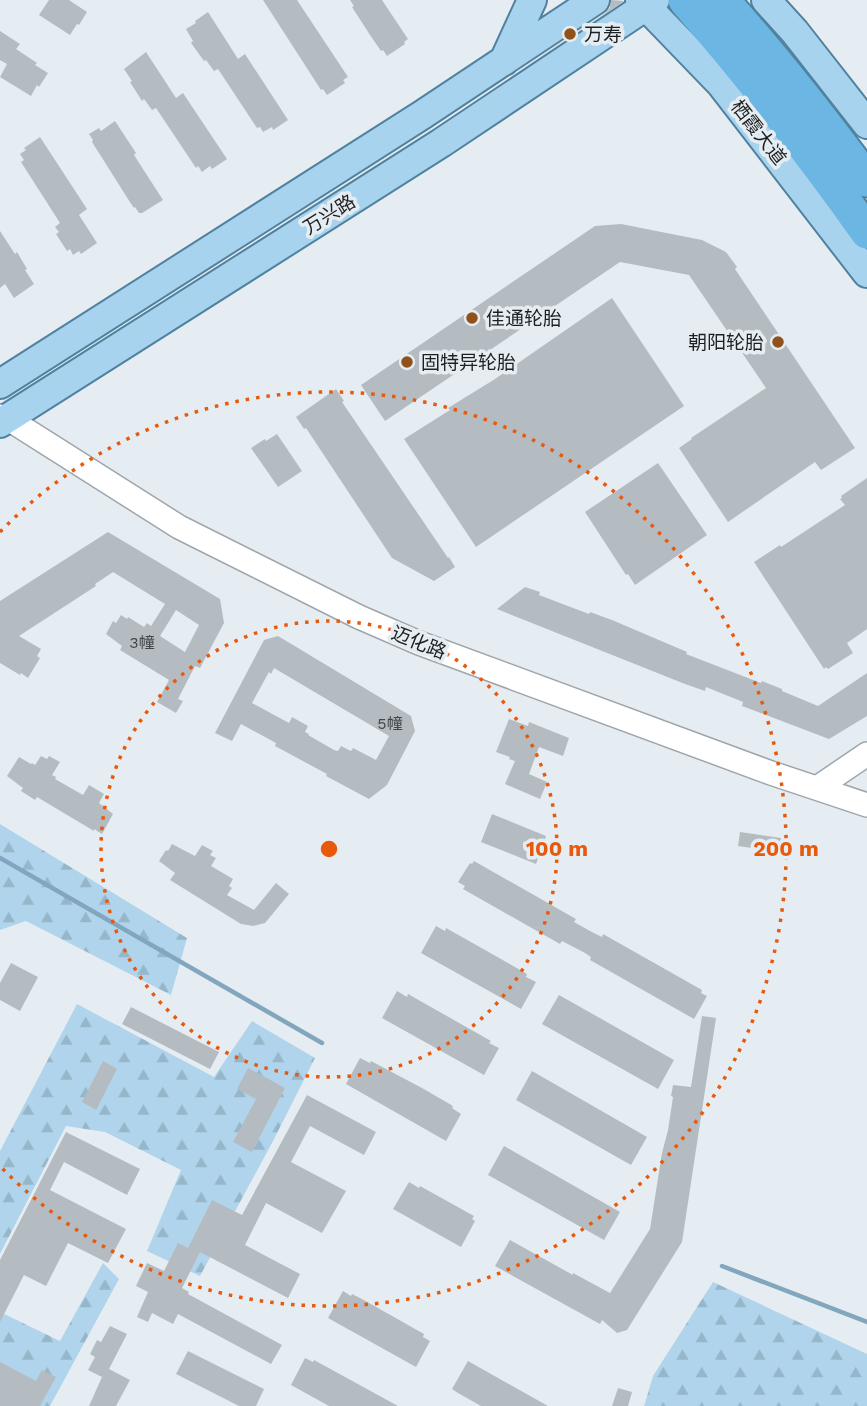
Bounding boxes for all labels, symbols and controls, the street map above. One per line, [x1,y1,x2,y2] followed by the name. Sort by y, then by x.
[584,23,622,46] place label: 万寿
[562,26,578,42] marker: 万寿
[726,95,791,169] street label: 栖霞大道
[299,190,360,239] street label: 万兴路
[486,307,562,330] place label: 佳通轮胎
[464,310,480,326] marker: 佳通轮胎
[688,331,764,354] place label: 朝阳轮胎
[770,334,786,350] marker: 朝阳轮胎
[421,351,516,374] place label: 固特异轮胎
[399,354,415,370] marker: 固特异轮胎
[388,621,450,664] street label: 迈化路
[129,633,155,652] house number: 3幢
[377,714,403,733] house number: 5幢
[526,836,588,861] text: 100 m
[753,836,819,861] text: 200 m
[317,837,341,861] centre of rings

